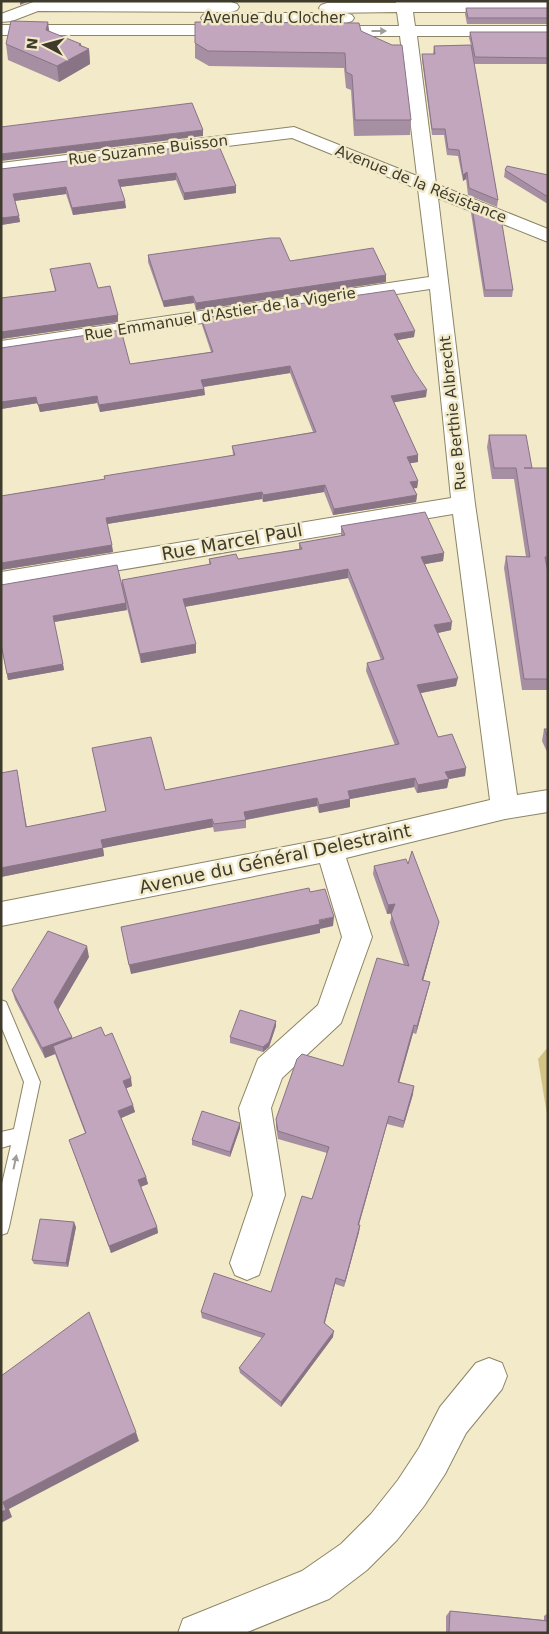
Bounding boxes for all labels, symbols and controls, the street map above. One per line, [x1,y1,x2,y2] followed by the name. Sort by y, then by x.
[203,9,345,27] street label: Avenue du Clocher
[20,20,70,70] north arrow
[371,27,387,35] one-way arrow
[24,37,41,50] text: N
[67,131,229,169] street label: Rue Suzanne Buisson
[333,141,509,227] street label: Avenue de la Résistance
[83,284,357,344] street label: Rue Emmanuel d'Astier de la Vigerie
[436,335,470,491] street label: Rue Berthie Albrecht
[160,519,304,564] street label: Rue Marcel Paul
[137,819,413,898] street label: Avenue du Général Delestraint
[11,1155,19,1170] one-way arrow

